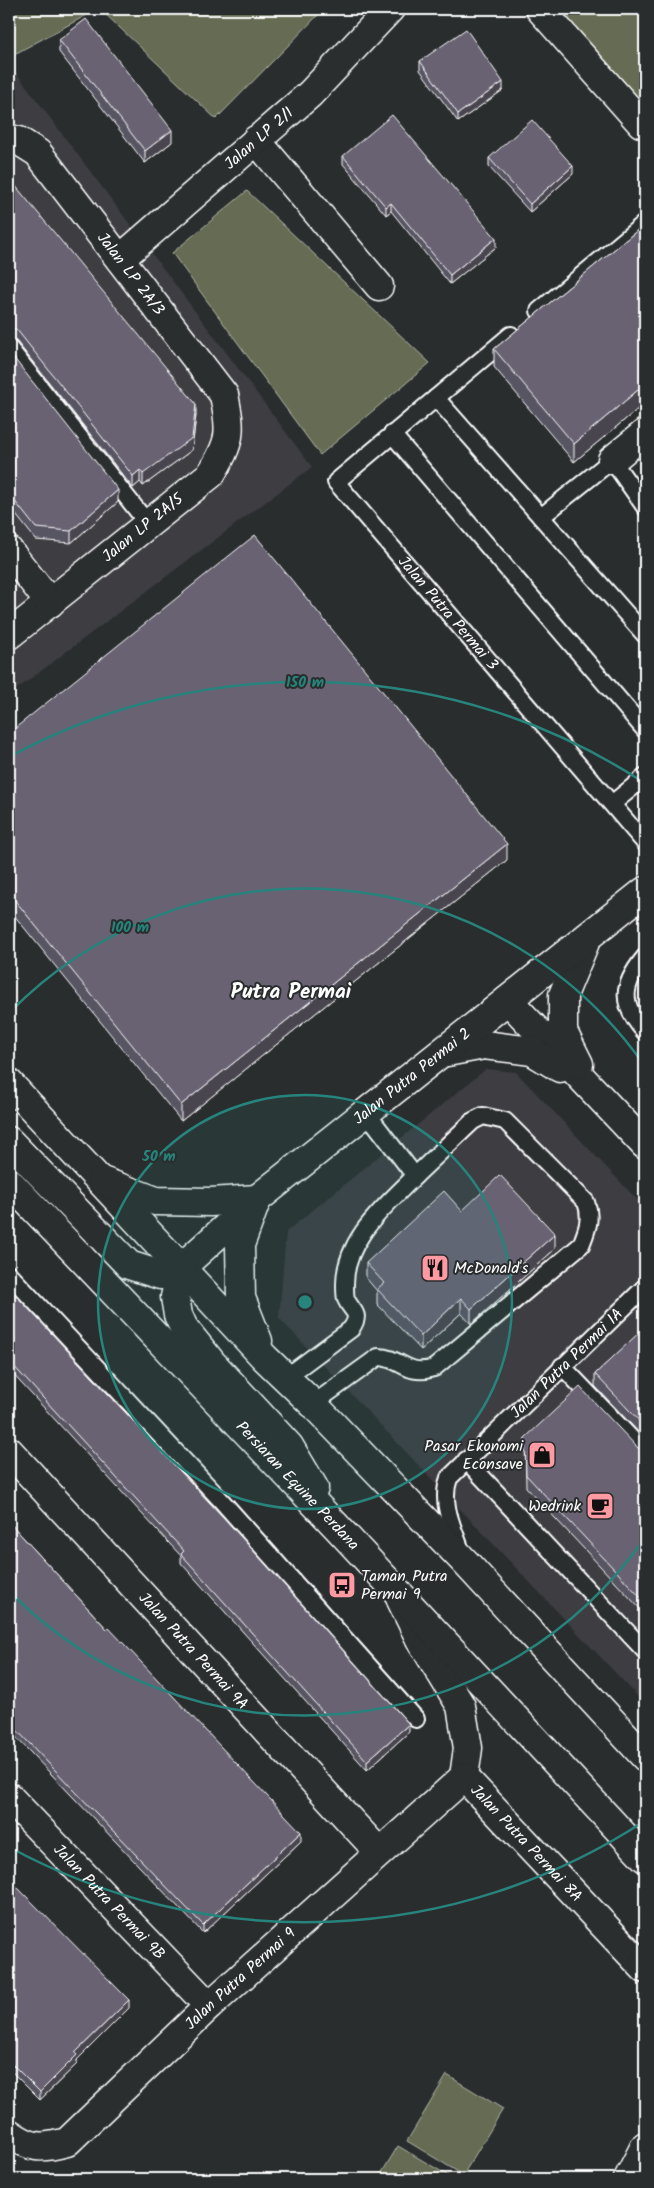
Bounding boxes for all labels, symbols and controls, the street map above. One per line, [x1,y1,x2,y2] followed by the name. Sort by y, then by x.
[219,101,299,176] street label: Jalan LP 2/1
[91,227,171,321] street label: Jalan LP 2A/3
[97,486,190,569] street label: Jalan LP 2A/5
[392,550,504,676] street label: Jalan Putra Permai 3
[286,671,324,695] text: 150 m
[111,916,149,940] text: 100 m
[231,976,352,1009] district label: Putra Permai
[348,1021,476,1131] street label: Jalan Putra Permai 2
[141,1145,176,1169] text: 50 m
[420,1253,450,1283] restaurant icon: McDonald's
[454,1256,529,1281] place label: McDonald's
[296,1293,314,1311] centre of rings
[504,1302,629,1424] street label: Jalan Putra Permai 1A
[230,1415,365,1556] street label: Persiaran Equine Perdana
[424,1434,524,1477] place label: Pasar Ekonomi Econsave
[527,1440,557,1470] shop icon: Pasar Ekonomi Econsave
[585,1491,615,1521] cafe icon: Wedrink
[528,1494,581,1519] place label: Wedrink
[361,1564,448,1607] place label: Taman Putra Permai 9
[327,1570,357,1600] bus stop icon: Taman Putra Permai 9
[133,1586,255,1716] street label: Jalan Putra Permai 9A
[464,1778,589,1908] street label: Jalan Putra Permai 8A
[47,1838,171,1966] street label: Jalan Putra Permai 9B
[179,1921,302,2036] street label: Jalan Putra Permai 9

